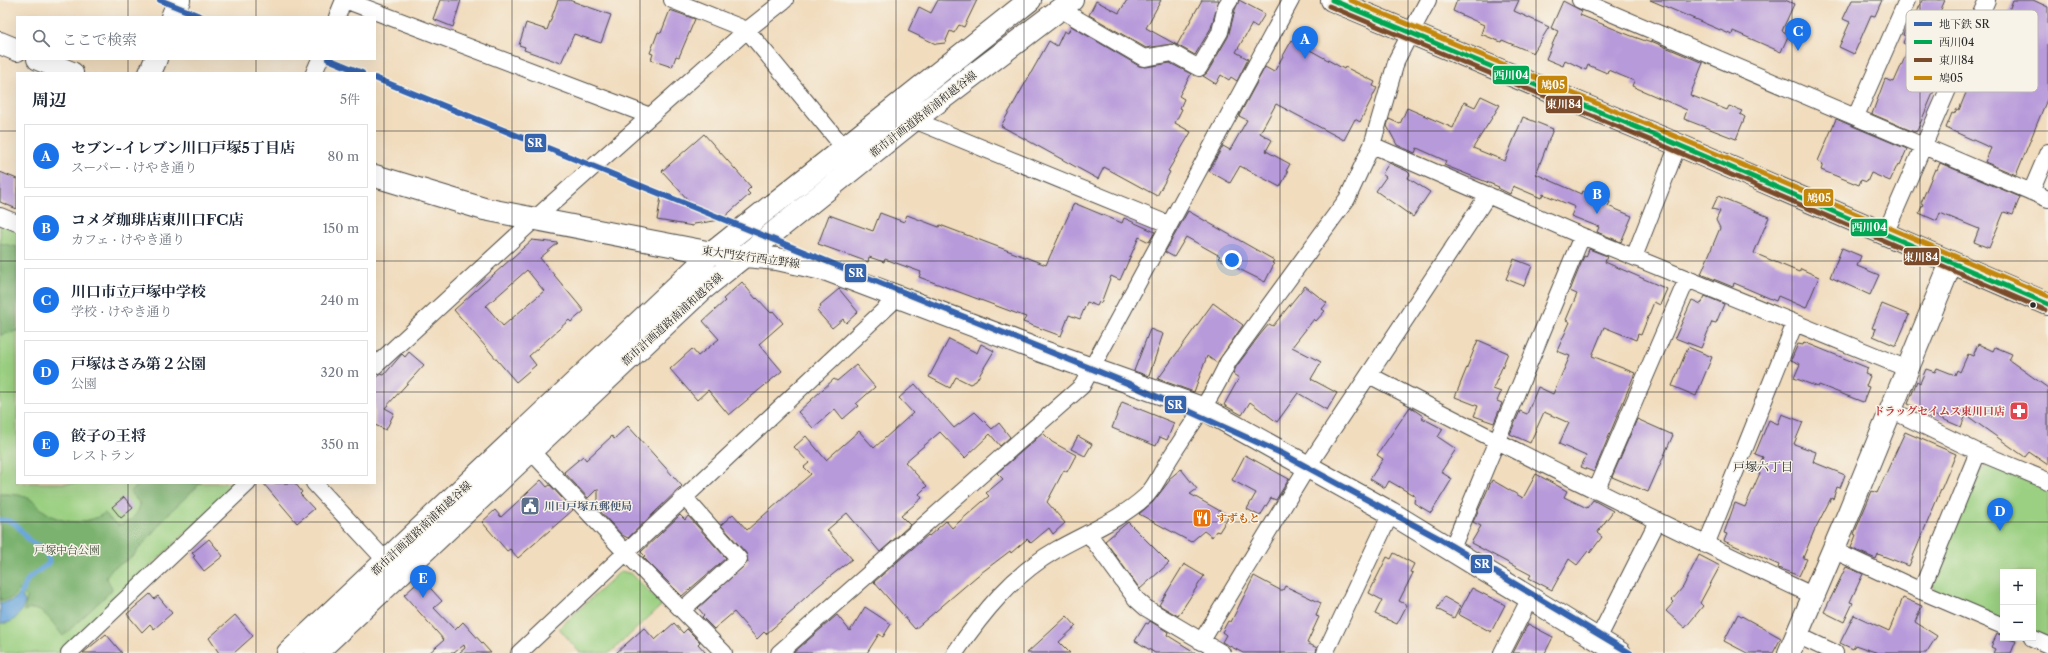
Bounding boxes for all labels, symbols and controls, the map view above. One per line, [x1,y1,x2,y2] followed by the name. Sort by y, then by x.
[1906,10,2038,92] legend
[16,16,376,60] search box
[1939,17,1991,31] text: 地下鉄 SR
[1785,18,1811,51] pin: C
[1292,26,1318,59] pin: A
[30,27,52,49] icon: search
[62,30,137,49] text: ここで検索
[1939,35,1974,49] text: 西川04
[1939,53,1974,67] text: 東川84
[1492,65,1530,85] line badge: 西川04
[867,68,979,160] street label: 都市計画道路南浦和越谷線
[1493,68,1529,82] text: 西川04
[1939,71,1963,85] text: 鳩05
[1537,75,1568,94] line badge: 鳩05
[1541,78,1565,92] text: 鳩05
[32,90,66,110] text: 周辺
[340,91,360,107] text: 5件
[1545,95,1583,114] line badge: 東川84
[1546,97,1582,111] text: 東川84
[524,133,547,153] line badge: SR
[527,136,543,150] text: SR
[71,138,295,157] text: セブン-イレブン川口戸塚5丁目店
[41,148,51,164] text: A
[327,148,359,164] text: 80 m
[71,159,197,175] text: スーパー · けやき通り
[1584,181,1610,214] pin: B
[1803,188,1834,207] line badge: 鳩05
[1807,191,1831,205] text: 鳩05
[71,210,243,229] text: コメダ珈琲店東川口FC店
[1850,218,1888,237] line badge: 西川04
[41,220,51,236] text: B
[323,220,359,236] text: 150 m
[1851,220,1887,234] text: 西川04
[71,231,185,247] text: カフェ · けやき通り
[701,243,801,271] street label: 東大門安行西立野線
[1903,247,1940,266] line badge: 東川84
[1222,250,1242,270] your location
[1903,250,1939,264] text: 東川84
[844,263,867,283] line badge: SR
[848,266,864,280] text: SR
[618,270,726,368] street label: 都市計画道路南浦和越谷線
[71,282,206,301] text: 川口市立戸塚中学校
[41,292,51,308] text: C
[320,292,359,308] text: 240 m
[2028,300,2038,310] unlabelled marker
[71,303,173,319] text: 学校 · けやき通り
[71,354,206,373] text: 戸塚はさみ第２公園
[40,364,52,380] text: D
[321,364,359,380] text: 320 m
[71,375,97,391] text: 公園
[1164,395,1187,414] line badge: SR
[1167,398,1183,412] text: SR
[2008,400,2030,422] pharmacy icon: ドラッグセイムス東川口店
[1874,404,2005,418] place label: ドラッグセイムス東川口店
[71,426,146,445] text: 餃子の王将
[41,436,51,452] text: E
[321,436,359,452] text: 350 m
[71,447,136,463] text: レストラン
[1733,459,1793,474] district label: 戸塚六丁目
[368,478,474,578] street label: 都市計画道路南浦和越谷線
[519,495,541,517] public building icon: 川口戸塚五郵便局
[1987,498,2013,531] pin: D
[544,499,632,513] place label: 川口戸塚五郵便局
[1191,507,1213,529] restaurant icon: すずもと
[1216,511,1260,525] place label: すずもと
[34,543,100,557] park label: 戸塚中台公園
[1470,554,1493,574] line badge: SR
[1474,557,1490,571] text: SR
[410,565,436,598] pin: E
[2000,569,2036,641] map controls
[2000,569,2036,605] button: +
[2000,605,2036,641] button: −

